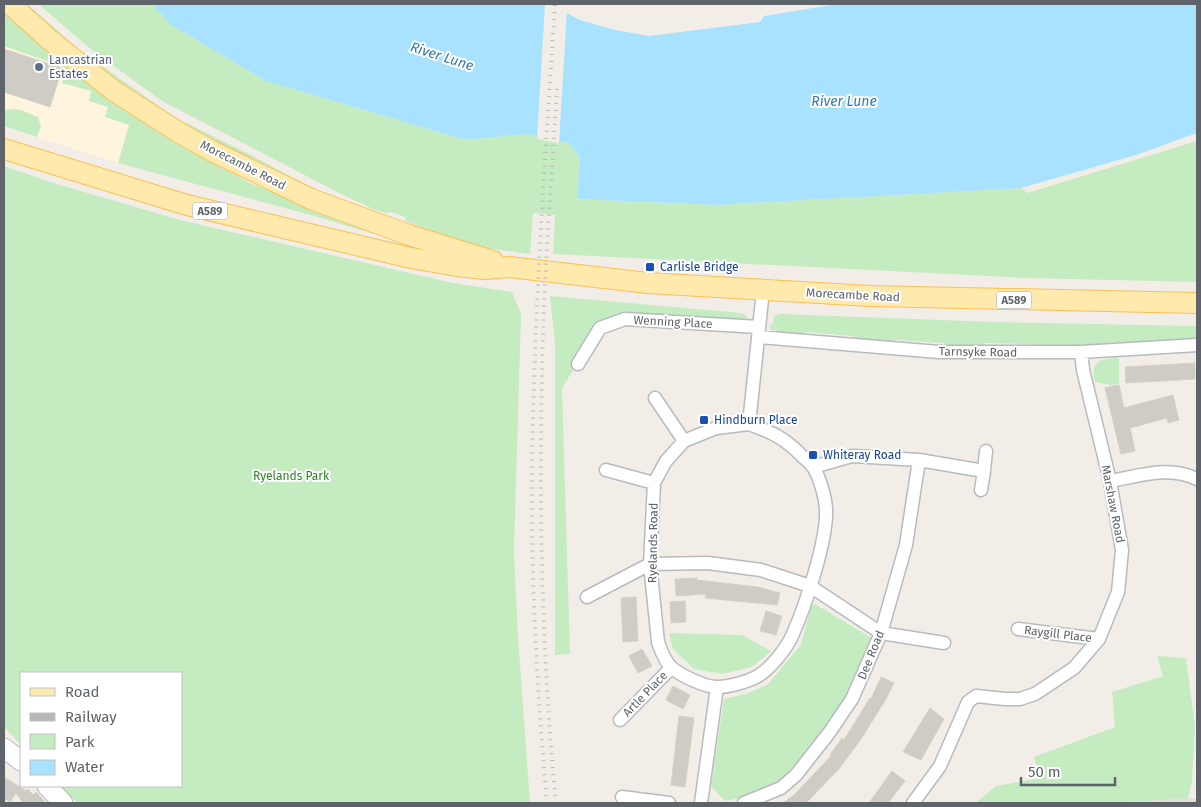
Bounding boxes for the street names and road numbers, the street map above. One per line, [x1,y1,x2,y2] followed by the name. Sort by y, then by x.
[198,137,288,193] street label: Morecambe Road
[192,202,228,220] road number: A589
[806,286,900,304] street label: Morecambe Road
[996,292,1032,308] road number: A589
[633,313,713,331] street label: Wenning Place
[939,344,1017,360] street label: Tarnsyke Road
[1099,464,1127,544] street label: Marshaw Road
[645,503,661,583] street label: Ryelands Road
[1023,623,1093,645] street label: Raygill Place
[855,628,887,682] street label: Dee Road
[620,668,670,720] street label: Artle Place

